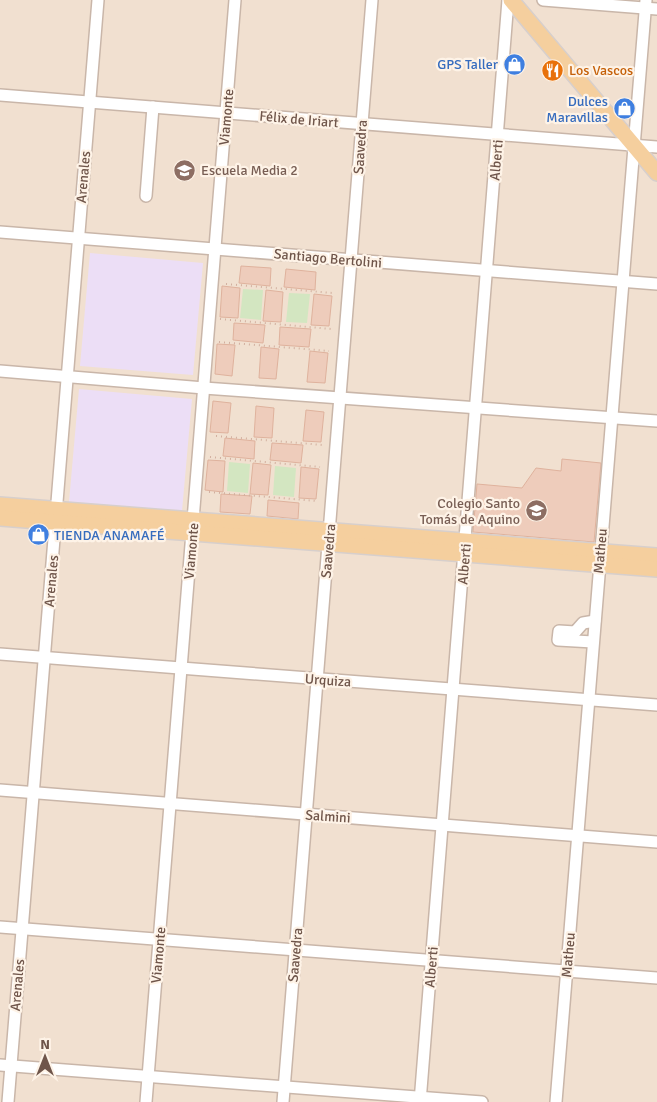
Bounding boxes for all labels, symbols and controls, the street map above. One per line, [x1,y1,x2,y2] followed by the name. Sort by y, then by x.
[502,52,526,76] shop icon: GPS Taller
[437,56,499,73] place label: GPS Taller
[541,58,565,82] restaurant icon: Los Vascos
[569,62,633,79] place label: Los Vascos
[216,88,237,146] street label: Viamonte
[546,93,608,126] place label: Dulces Maravillas
[612,97,636,121] shop icon: Dulces Maravillas
[259,108,339,131] street label: Félix de Iriart
[350,119,371,175] street label: Saavedra
[486,139,507,181] street label: Alberti
[73,150,94,204] street label: Arenales
[173,158,197,182] school or university icon: Escuela Media 2
[201,162,298,179] place label: Escuela Media 2
[273,245,383,272] street label: Santiago Bertolini
[420,495,520,528] place label: Colegio Santo Tomás de Aquino
[524,499,548,523] school or university icon: Colegio Santo Tomás de Aquino
[181,522,202,580] street label: Viamonte
[26,523,50,547] shop icon: TIENDA ANAMAFÉ
[318,523,339,579] street label: Saavedra
[54,527,165,544] place label: TIENDA ANAMAFÉ
[590,528,611,574] street label: Matheu
[454,543,475,585] street label: Alberti
[41,554,62,608] street label: Arenales
[304,670,352,691] street label: Urquiza
[305,806,351,827] street label: Salmini
[148,926,169,984] street label: Viamonte
[285,927,306,983] street label: Saavedra
[558,932,579,978] street label: Matheu
[421,946,442,988] street label: Alberti
[7,958,28,1012] street label: Arenales
[20,1032,70,1082] north arrow
[40,1036,50,1053] text: N

